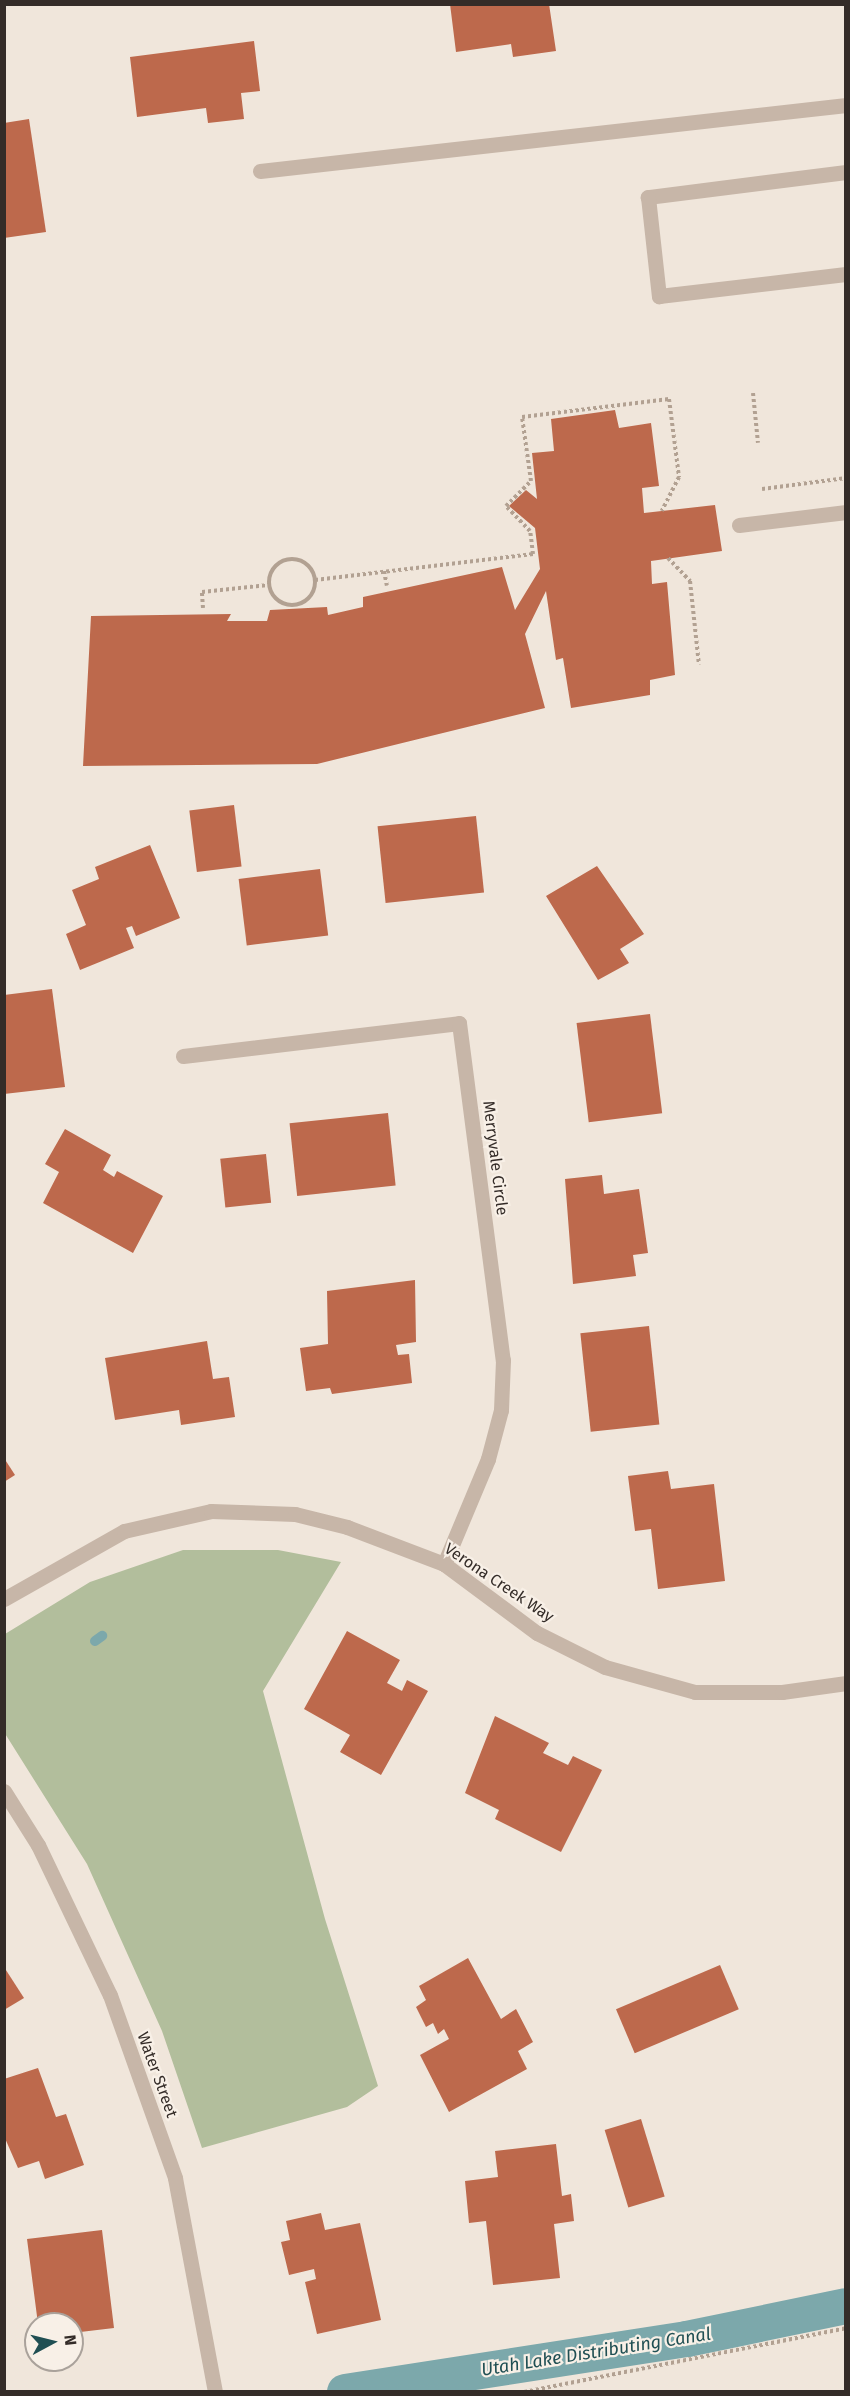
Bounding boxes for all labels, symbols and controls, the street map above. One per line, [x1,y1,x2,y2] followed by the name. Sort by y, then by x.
[478,1100,512,1216] street label: Merryvale Circle
[441,1539,557,1627] street label: Verona Creek Way
[133,2030,181,2120] street label: Water Street
[24,2312,84,2372] north arrow
[480,2323,712,2381] water label: Utah Lake Distributing Canal
[60,2334,80,2346] text: N

